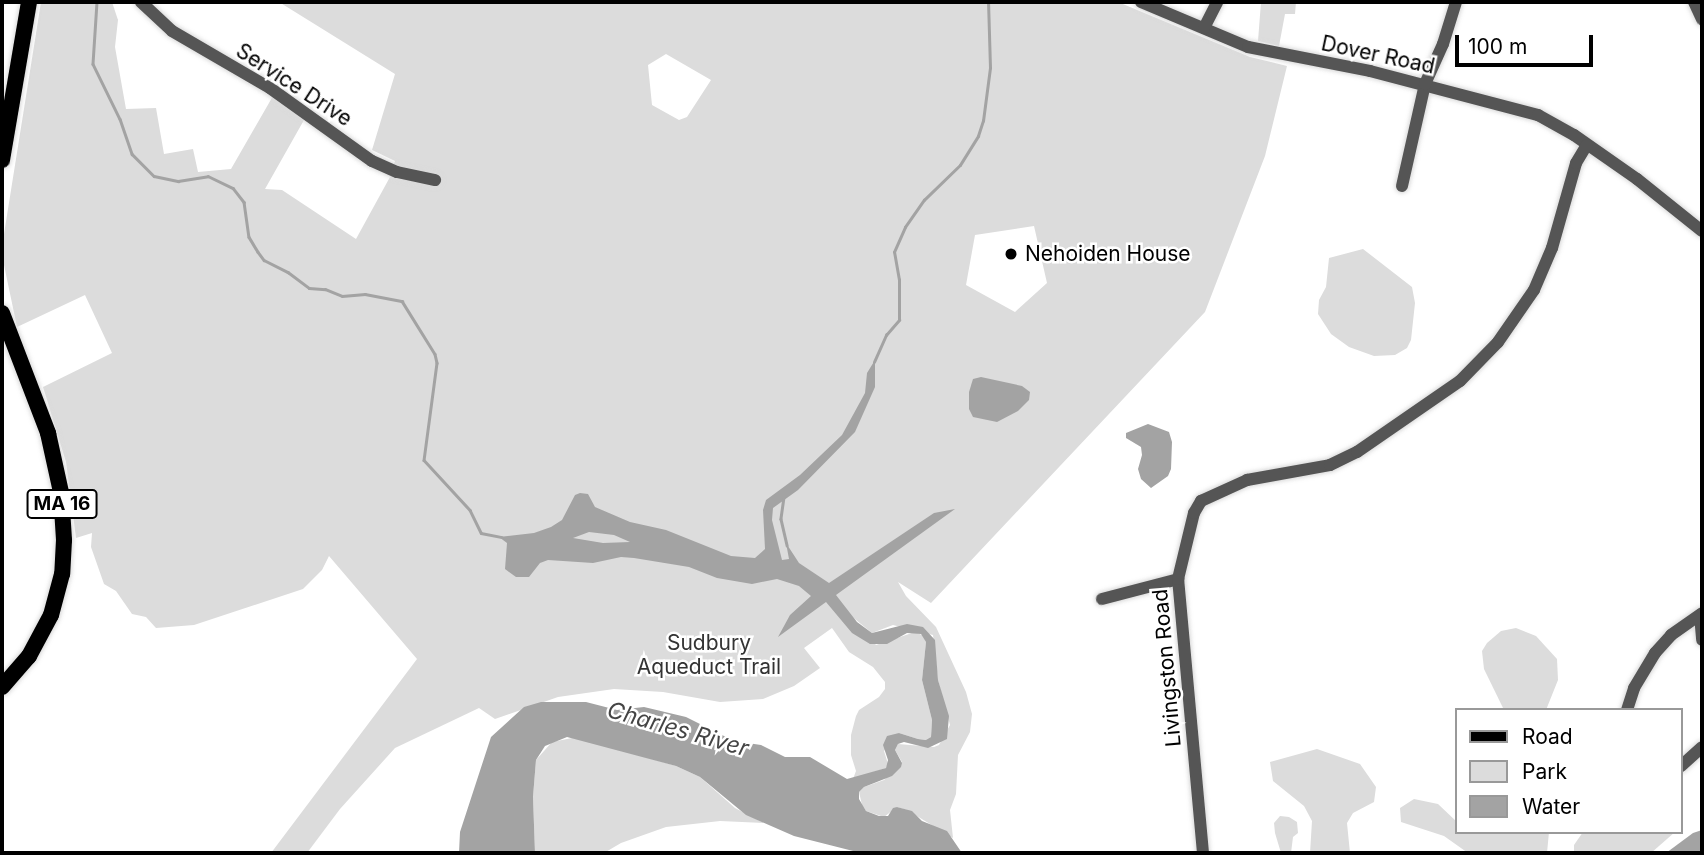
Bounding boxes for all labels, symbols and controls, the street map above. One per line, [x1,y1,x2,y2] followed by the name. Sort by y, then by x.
[1459,21,1597,65] scale bar
[1319,31,1437,79] street label: Dover Road
[1468,34,1527,59] text: 100 m
[231,38,357,132] street label: Service Drive
[1025,241,1191,267] place label: Nehoiden House
[1003,246,1019,262] marker: Nehoiden House
[25,489,99,520] road number: MA 16
[1148,588,1186,748] street label: Livingston Road
[637,630,781,680] park label: Sudbury Aqueduct Trail
[604,696,752,762] water label: Charles River
[1456,708,1683,834] legend
[1522,724,1573,749] text: Road
[1522,759,1567,784] text: Park
[1522,794,1580,819] text: Water

